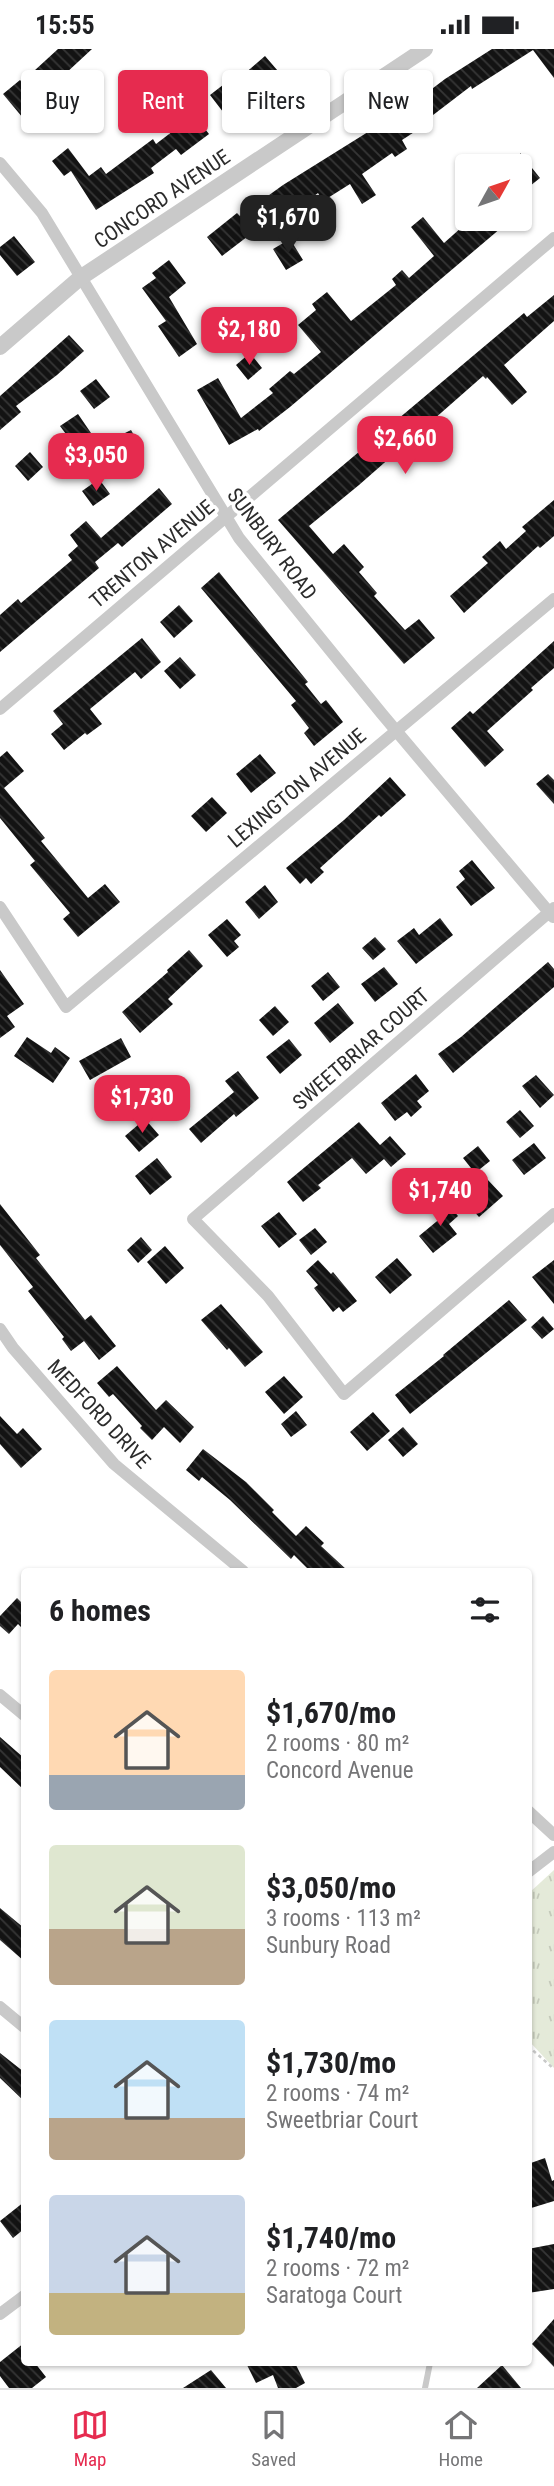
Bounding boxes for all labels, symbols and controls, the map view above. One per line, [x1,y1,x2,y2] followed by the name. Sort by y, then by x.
[35,10,95,40] text: 15:55
[21,70,104,133] chip: Buy
[118,70,208,133] chip: Rent
[222,70,330,133] chip: Filters
[344,70,433,133] chip: New
[90,145,234,253] street label: CONCORD AVENUE
[455,154,532,231] north arrow
[455,154,532,231] map controls
[231,195,345,255] pin: $1,670
[256,204,320,231] text: $1,670
[192,307,306,367] pin: $2,180
[217,316,281,343] text: $2,180
[348,417,462,476] pin: $2,660
[373,425,437,452] text: $2,660
[39,433,153,493] pin: $3,050
[64,442,128,469] text: $3,050
[222,484,322,604] street label: SUNBURY ROAD
[85,495,219,613] street label: TRENTON AVENUE
[223,723,371,853] street label: LEXINGTON AVENUE
[288,983,434,1115] street label: SWEETBRIAR COURT
[85,1075,199,1135] pin: $1,730
[110,1084,174,1111] text: $1,730
[383,1169,497,1228] pin: $1,740
[408,1177,472,1204] text: $1,740
[43,1355,155,1473] street label: MEDFORD DRIVE
[466,1591,504,1629] icon: filters
[49,1593,151,1628] text: 6 homes
[266,1695,396,1730] text: $1,670/mo
[105,1698,189,1782] icon: home
[266,1730,409,1757] text: 2 rooms · 80 m²
[266,1757,414,1784] text: Concord Avenue
[266,1870,396,1905] text: $3,050/mo
[105,1873,189,1957] icon: home
[266,1905,421,1932] text: 3 rooms · 113 m²
[266,1932,391,1959] text: Sunbury Road
[266,2045,396,2080] text: $1,730/mo
[105,2048,189,2132] icon: home
[266,2080,409,2107] text: 2 rooms · 74 m²
[266,2107,418,2134] text: Sweetbriar Court
[266,2220,396,2255] text: $1,740/mo
[105,2223,189,2307] icon: home
[266,2255,409,2282] text: 2 rooms · 72 m²
[266,2282,402,2309] text: Saratoga Court
[71,2406,109,2471] tab: Map
[251,2406,296,2471] tab: Saved
[438,2406,483,2471] tab: Home

